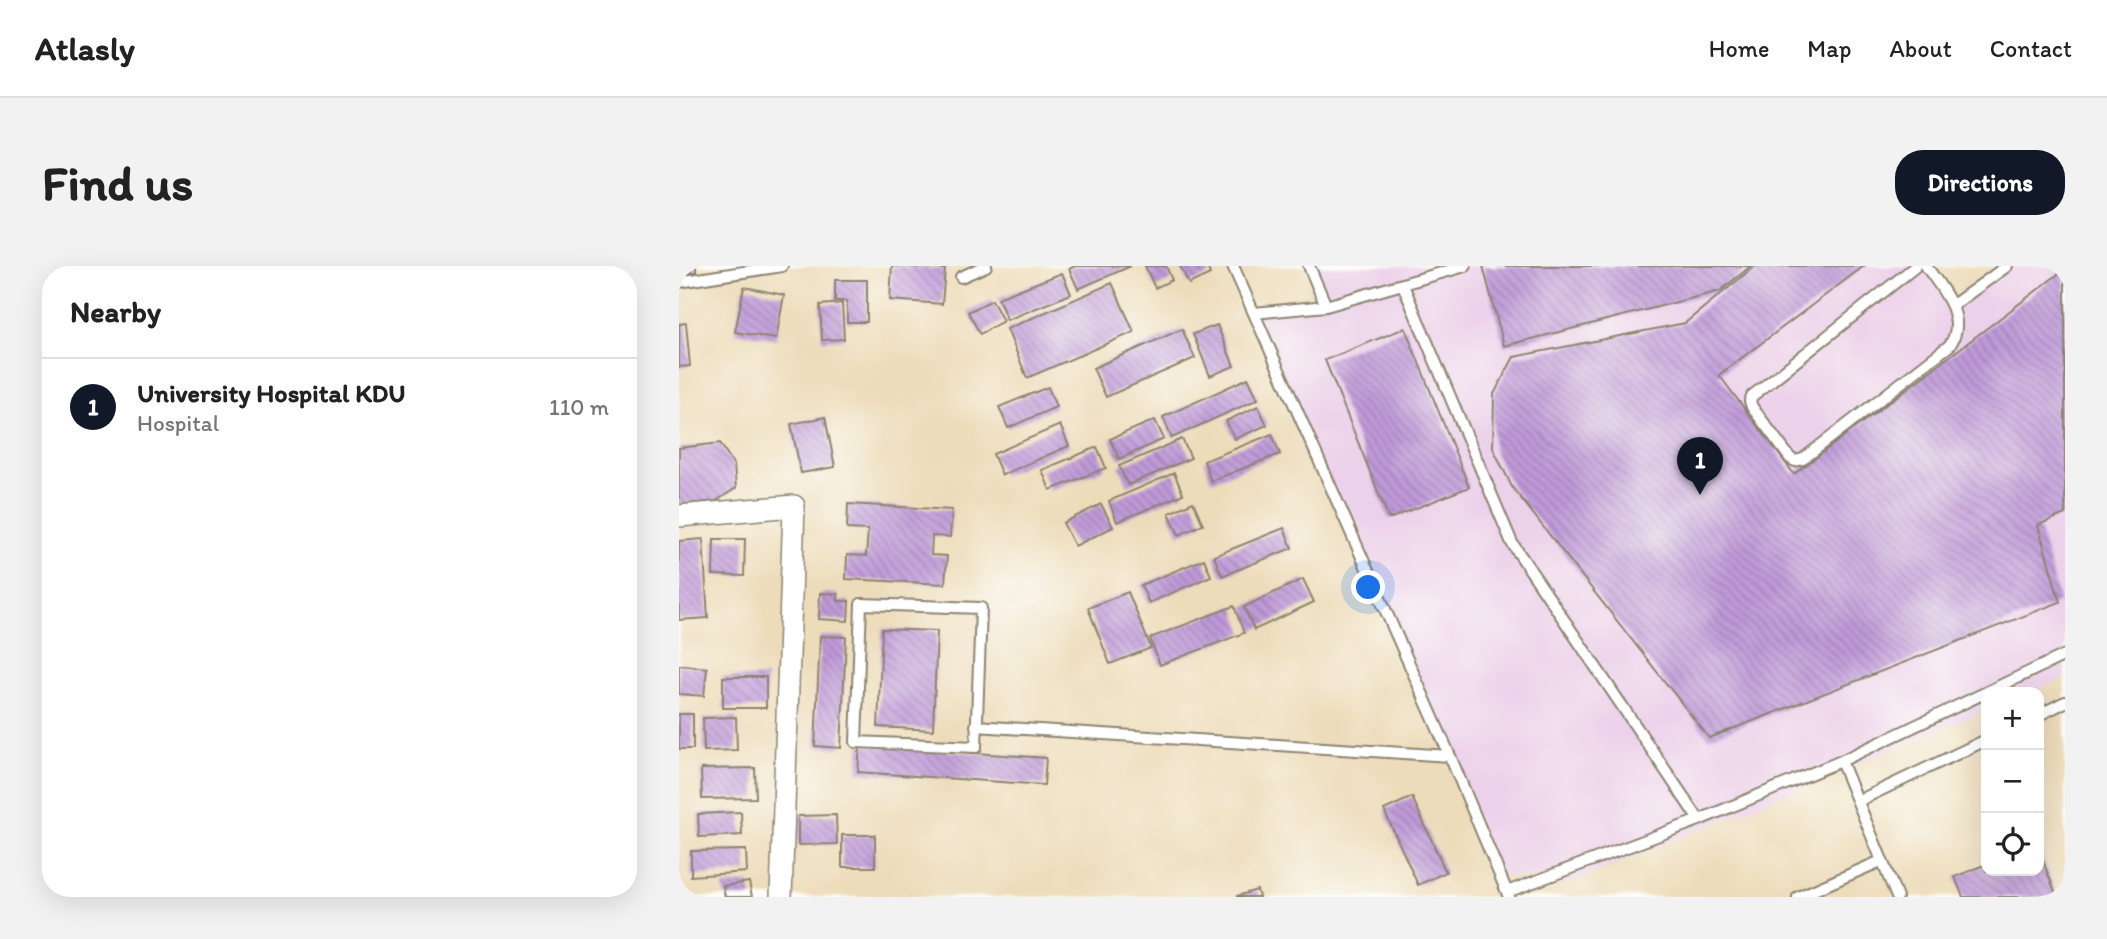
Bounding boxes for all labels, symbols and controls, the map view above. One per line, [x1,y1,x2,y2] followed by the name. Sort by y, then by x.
[35,29,135,68] text: Atlasly
[1709,34,1769,63] text: Home
[1807,34,1851,63] text: Map
[1889,34,1952,63] text: About
[1990,34,2072,63] text: Contact
[1895,150,2065,215] button: Directions
[42,153,193,212] text: Find us
[70,293,161,330] text: Nearby
[137,377,405,409] text: University Hospital KDU
[88,393,98,421] text: 1
[549,393,609,421] text: 110 m
[137,409,219,437] text: Hospital
[1677,437,1723,495] pin: 1
[1351,570,1385,604] your location
[1981,687,2044,876] map controls
[1981,687,2044,750] button: +
[1981,750,2044,813] button: −
[1981,813,2044,876] button: locate

